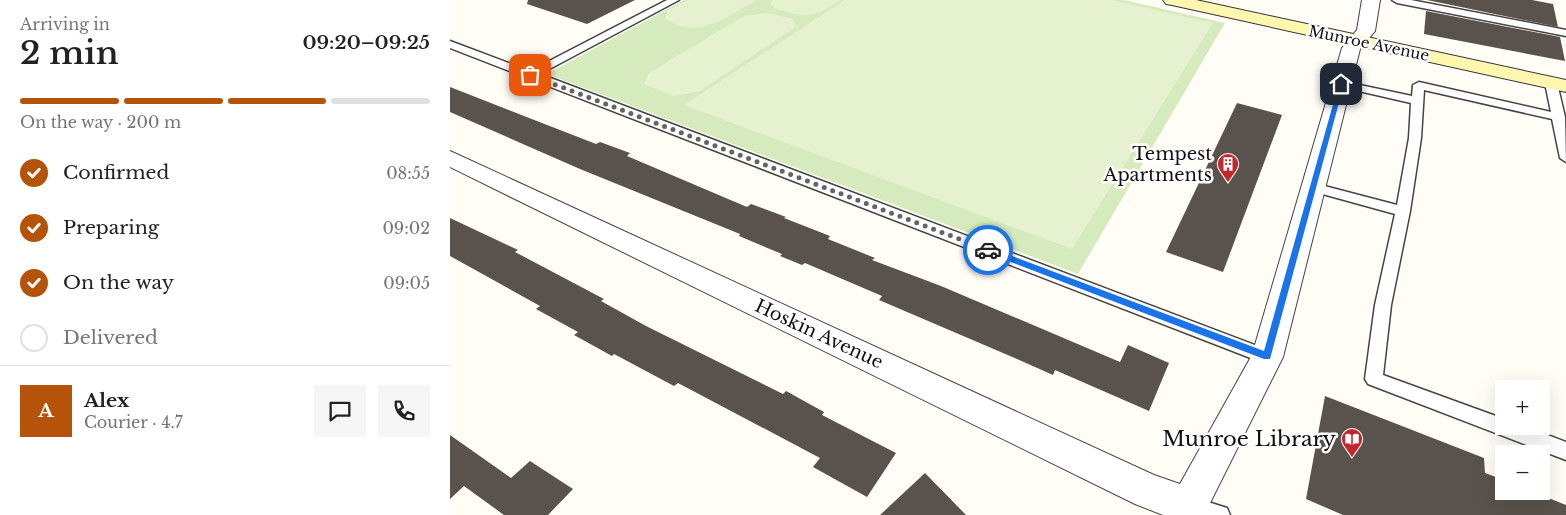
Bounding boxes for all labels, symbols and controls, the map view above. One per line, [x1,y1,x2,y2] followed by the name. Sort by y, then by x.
[20,14,110,34] text: Arriving in
[1307,21,1431,65] street label: Munroe Avenue
[302,31,430,54] text: 09:20–09:25
[20,33,119,73] text: 2 min
[509,54,551,96] pin
[516,61,544,89] icon: bag
[1320,63,1362,105] pin
[1327,70,1355,98] icon: home
[20,112,181,132] text: On the way · 200 m
[1103,143,1212,186] place label: Tempest Apartments
[1216,152,1240,183] building icon: Tempest Apartments
[20,159,48,187] icon: check
[63,161,169,184] text: Confirmed
[386,163,430,183] text: 08:55
[20,214,48,242] icon: check
[63,216,159,239] text: Preparing
[382,218,430,238] text: 09:02
[963,225,1013,275] courier
[974,236,1002,264] icon: car
[20,269,48,297] icon: check
[63,271,174,294] text: On the way
[383,273,430,293] text: 09:05
[751,295,887,373] street label: Hoskin Avenue
[63,326,158,349] text: Delivered
[1495,380,1550,500] map controls
[1495,380,1550,435] button: +
[314,385,366,437] button: chat
[378,385,430,437] button: phone
[84,389,129,412] text: Alex
[38,399,54,422] text: A
[84,412,183,432] text: Courier · 4.7
[1162,426,1337,452] place label: Munroe Library
[1340,427,1364,458] library icon: Munroe Library
[1495,445,1550,500] button: −

